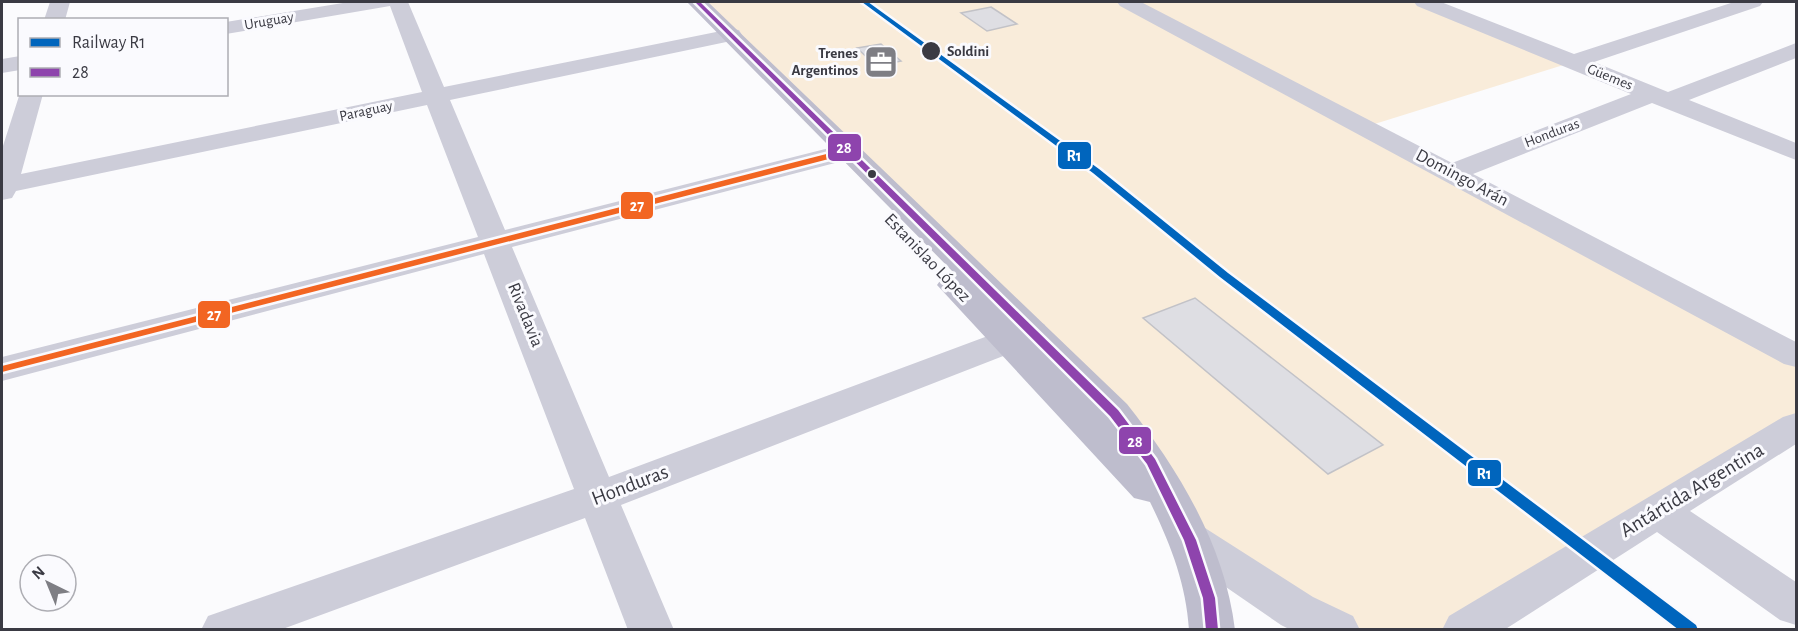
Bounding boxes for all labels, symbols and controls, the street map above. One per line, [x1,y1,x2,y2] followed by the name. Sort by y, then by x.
[243,9,295,33] street label: Uruguay
[18,18,228,96] legend
[72,34,146,52] text: Railway R1
[920,40,942,62] marker: Soldini
[863,44,899,80] office icon: Trenes Argentinos
[947,44,989,59] place label: Soldini
[791,46,858,78] place label: Trenes Argentinos
[1585,61,1635,93] street label: Güemes
[72,64,89,82] text: 28
[338,98,395,124] street label: Paraguay
[1523,116,1581,150] street label: Honduras
[827,133,862,162] line badge: 28
[836,140,852,156] text: 28
[1057,141,1092,170] line badge: R1
[1413,146,1511,210] street label: Domingo Arán
[1066,148,1082,164] text: R1
[866,168,878,180] unlabelled marker
[620,191,654,220] line badge: 27
[630,198,644,214] text: 27
[881,210,973,306] street label: Estanislao López
[504,280,546,350] street label: Rivadavia
[197,300,231,329] line badge: 27
[207,307,221,323] text: 27
[1118,426,1152,455] line badge: 28
[1127,434,1143,450] text: 28
[1617,439,1768,541] street label: Antártida Argentina
[1467,459,1502,487] line badge: R1
[589,461,671,509] street label: Honduras
[1476,466,1492,482] text: R1
[18,553,78,613] north arrow
[29,563,48,582] text: N

